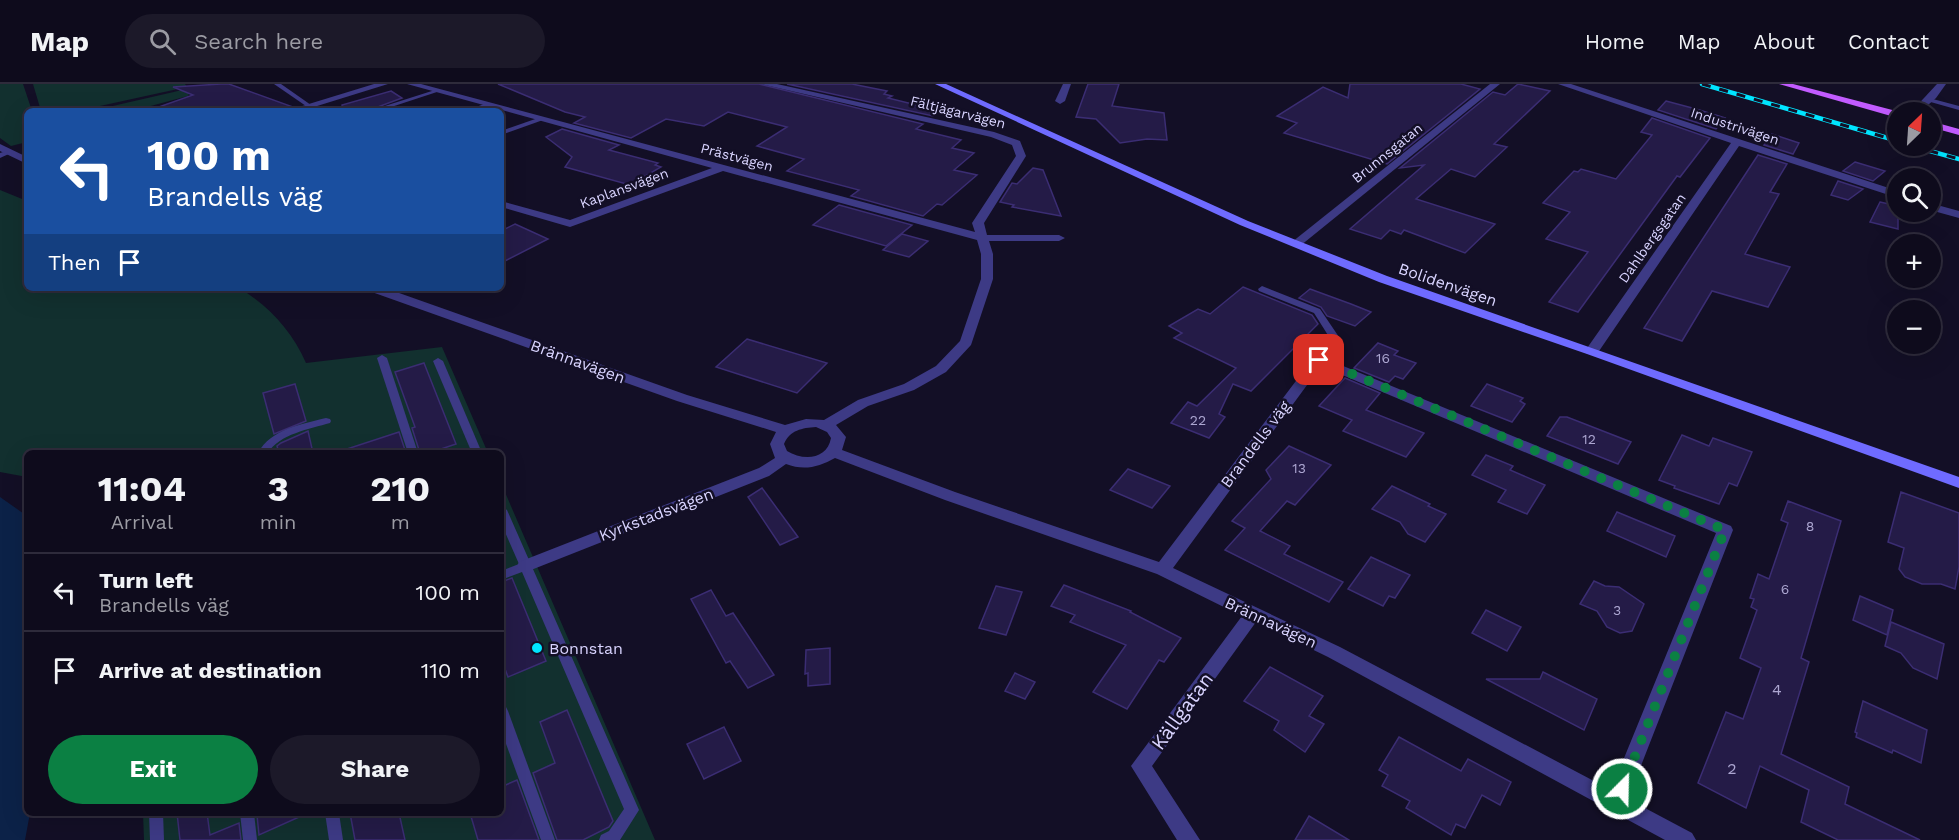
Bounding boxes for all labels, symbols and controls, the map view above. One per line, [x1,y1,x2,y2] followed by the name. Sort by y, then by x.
[125,14,545,68] search box
[30,25,89,58] text: Map
[146,25,179,58] icon: search
[194,29,323,54] text: Search here
[1585,29,1645,54] text: Home
[1678,29,1721,54] text: Map
[1754,29,1815,54] text: About
[1848,29,1929,54] text: Contact
[909,92,1007,132] street label: Fältjägarvägen
[1887,102,1941,156] north arrow
[1887,102,1941,354] map controls
[1689,104,1781,148] street label: Industrivägen
[1349,120,1425,186] street label: Brunnsgatan
[147,131,271,180] text: 100 m
[48,132,126,210] icon: left
[699,140,775,174] street label: Prästvägen
[578,165,670,211] street label: Kaplansvägen
[1887,168,1941,222] button: search
[147,181,322,213] text: Brandells väg
[1615,190,1689,286] street label: Dahlbergsgatan
[1887,234,1941,288] button: +
[113,246,146,279] icon: arrive
[48,250,101,275] text: Then
[1396,259,1500,310] street label: Bolidenvägen
[1887,300,1941,354] button: −
[1293,334,1344,385] pin
[528,336,628,387] street label: Brännavägen
[1302,343,1335,376] icon: arrive
[1376,350,1390,366] house number: 16
[1217,397,1295,492] street label: Brandells väg
[1190,412,1206,428] house number: 22
[1582,431,1596,447] house number: 12
[1292,460,1306,476] house number: 13
[98,468,186,510] text: 11:04
[267,468,289,510] text: 3
[370,468,430,510] text: 210
[596,484,716,545] street label: Kyrkstadsvägen
[111,510,173,534] text: Arrival
[260,510,296,534] text: min
[391,510,410,534] text: m
[1806,518,1814,534] house number: 8
[99,568,193,593] text: Turn left
[48,576,81,609] icon: left
[416,580,480,605] text: 100 m
[1781,581,1789,597] house number: 6
[99,593,229,617] text: Brandells väg
[1222,593,1320,652] street label: Brännavägen
[1613,602,1621,618] house number: 3
[549,639,623,658] place label: Bonnstan
[530,641,544,655] marker: Bonnstan
[48,654,81,687] icon: arrive
[99,658,322,683] text: Arrive at destination
[421,658,480,683] text: 110 m
[1146,668,1218,754] street label: Källgatan
[1772,680,1782,699] house number: 4
[48,735,258,804] button: Exit
[270,735,480,804] button: Share
[1590,757,1654,821] position arrow
[1727,759,1737,778] house number: 2

